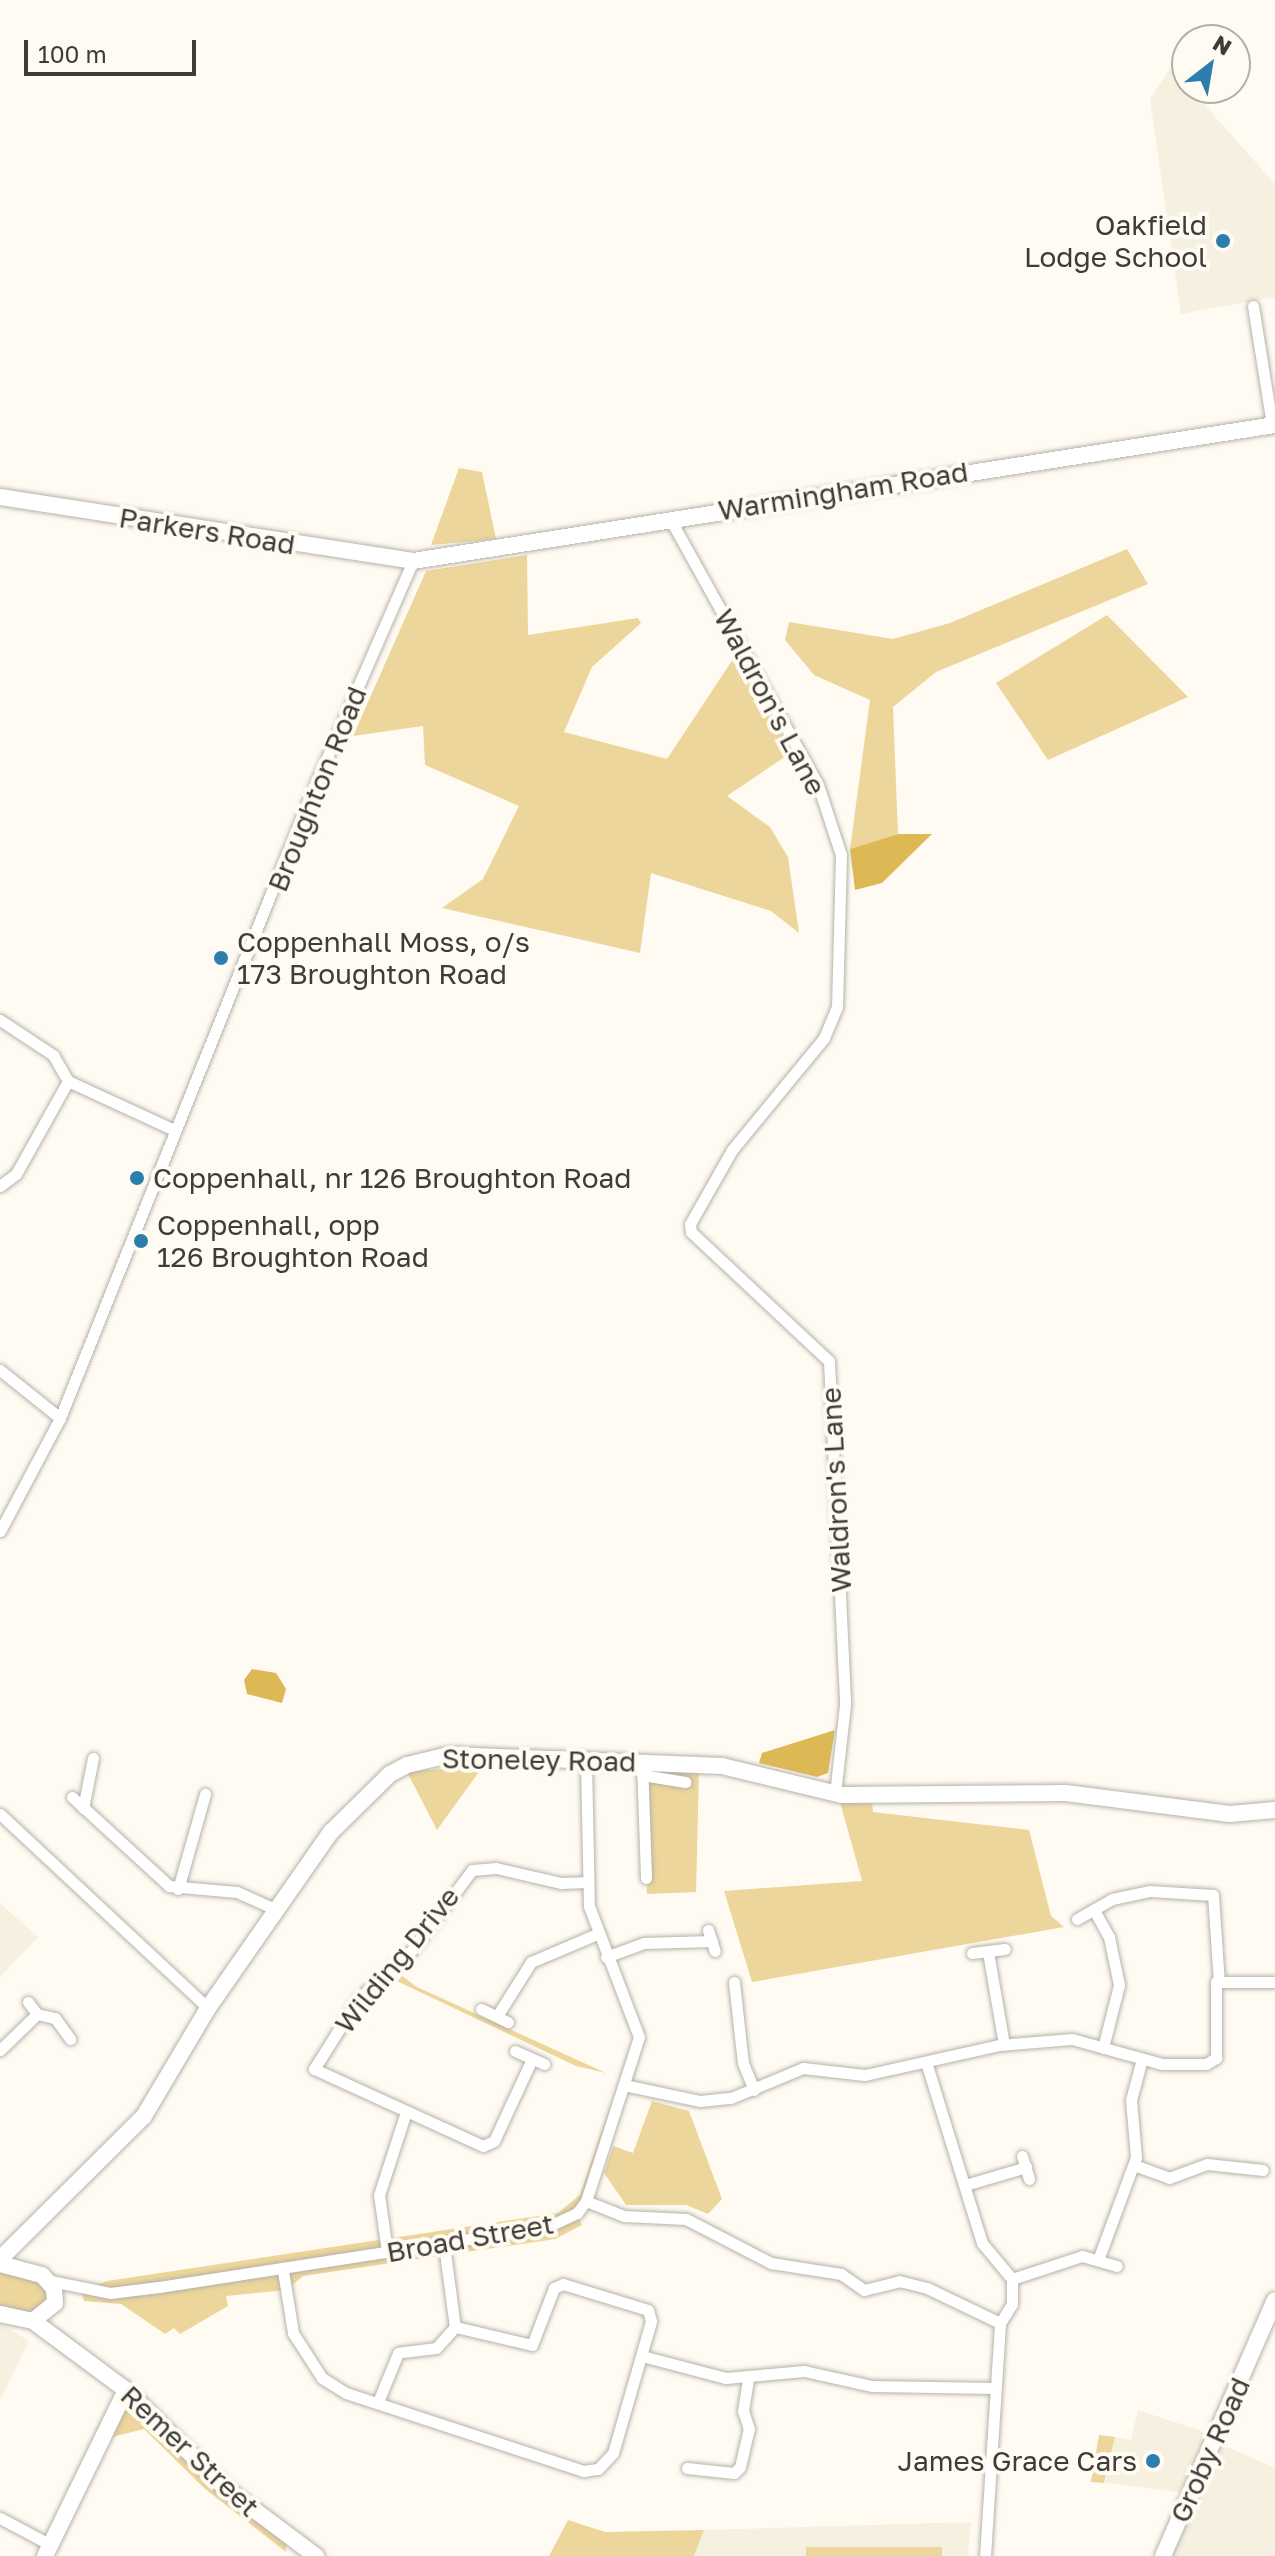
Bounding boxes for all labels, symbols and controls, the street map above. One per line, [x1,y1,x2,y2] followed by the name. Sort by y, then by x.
[28,24,200,74] scale bar
[1171,24,1251,104] north arrow
[1208,29,1237,61] text: N
[38,39,107,68] text: 100 m
[1024,208,1207,274] place label: Oakfield Lodge School
[1214,232,1232,250] marker: Oakfield Lodge School
[716,455,970,527] street label: Warmingham Road
[117,501,297,561] street label: Parkers Road
[707,603,833,801] street label: Waldron's Lane
[261,682,373,896] street label: Broughton Road
[237,925,530,991] place label: Coppenhall Moss, o/s 173 Broughton Road
[212,949,230,967] marker: Coppenhall Moss, o/s 173 Broughton Road
[153,1161,632,1195] place label: Coppenhall, nr 126 Broughton Road
[128,1169,146,1187] marker: Coppenhall, nr 126 Broughton Road
[157,1208,429,1274] place label: Coppenhall, opp 126 Broughton Road
[132,1232,150,1250] marker: Coppenhall, opp 126 Broughton Road
[814,1387,858,1593] street label: Waldron's Lane
[441,1742,637,1778] street label: Stoneley Road
[328,1880,466,2040] street label: Wilding Drive
[384,2207,556,2269] street label: Broad Street
[1163,2372,1257,2528] street label: Groby Road
[114,2378,266,2524] street label: Remer Street
[897,2444,1137,2478] place label: James Grace Cars
[1144,2452,1162,2470] marker: James Grace Cars

